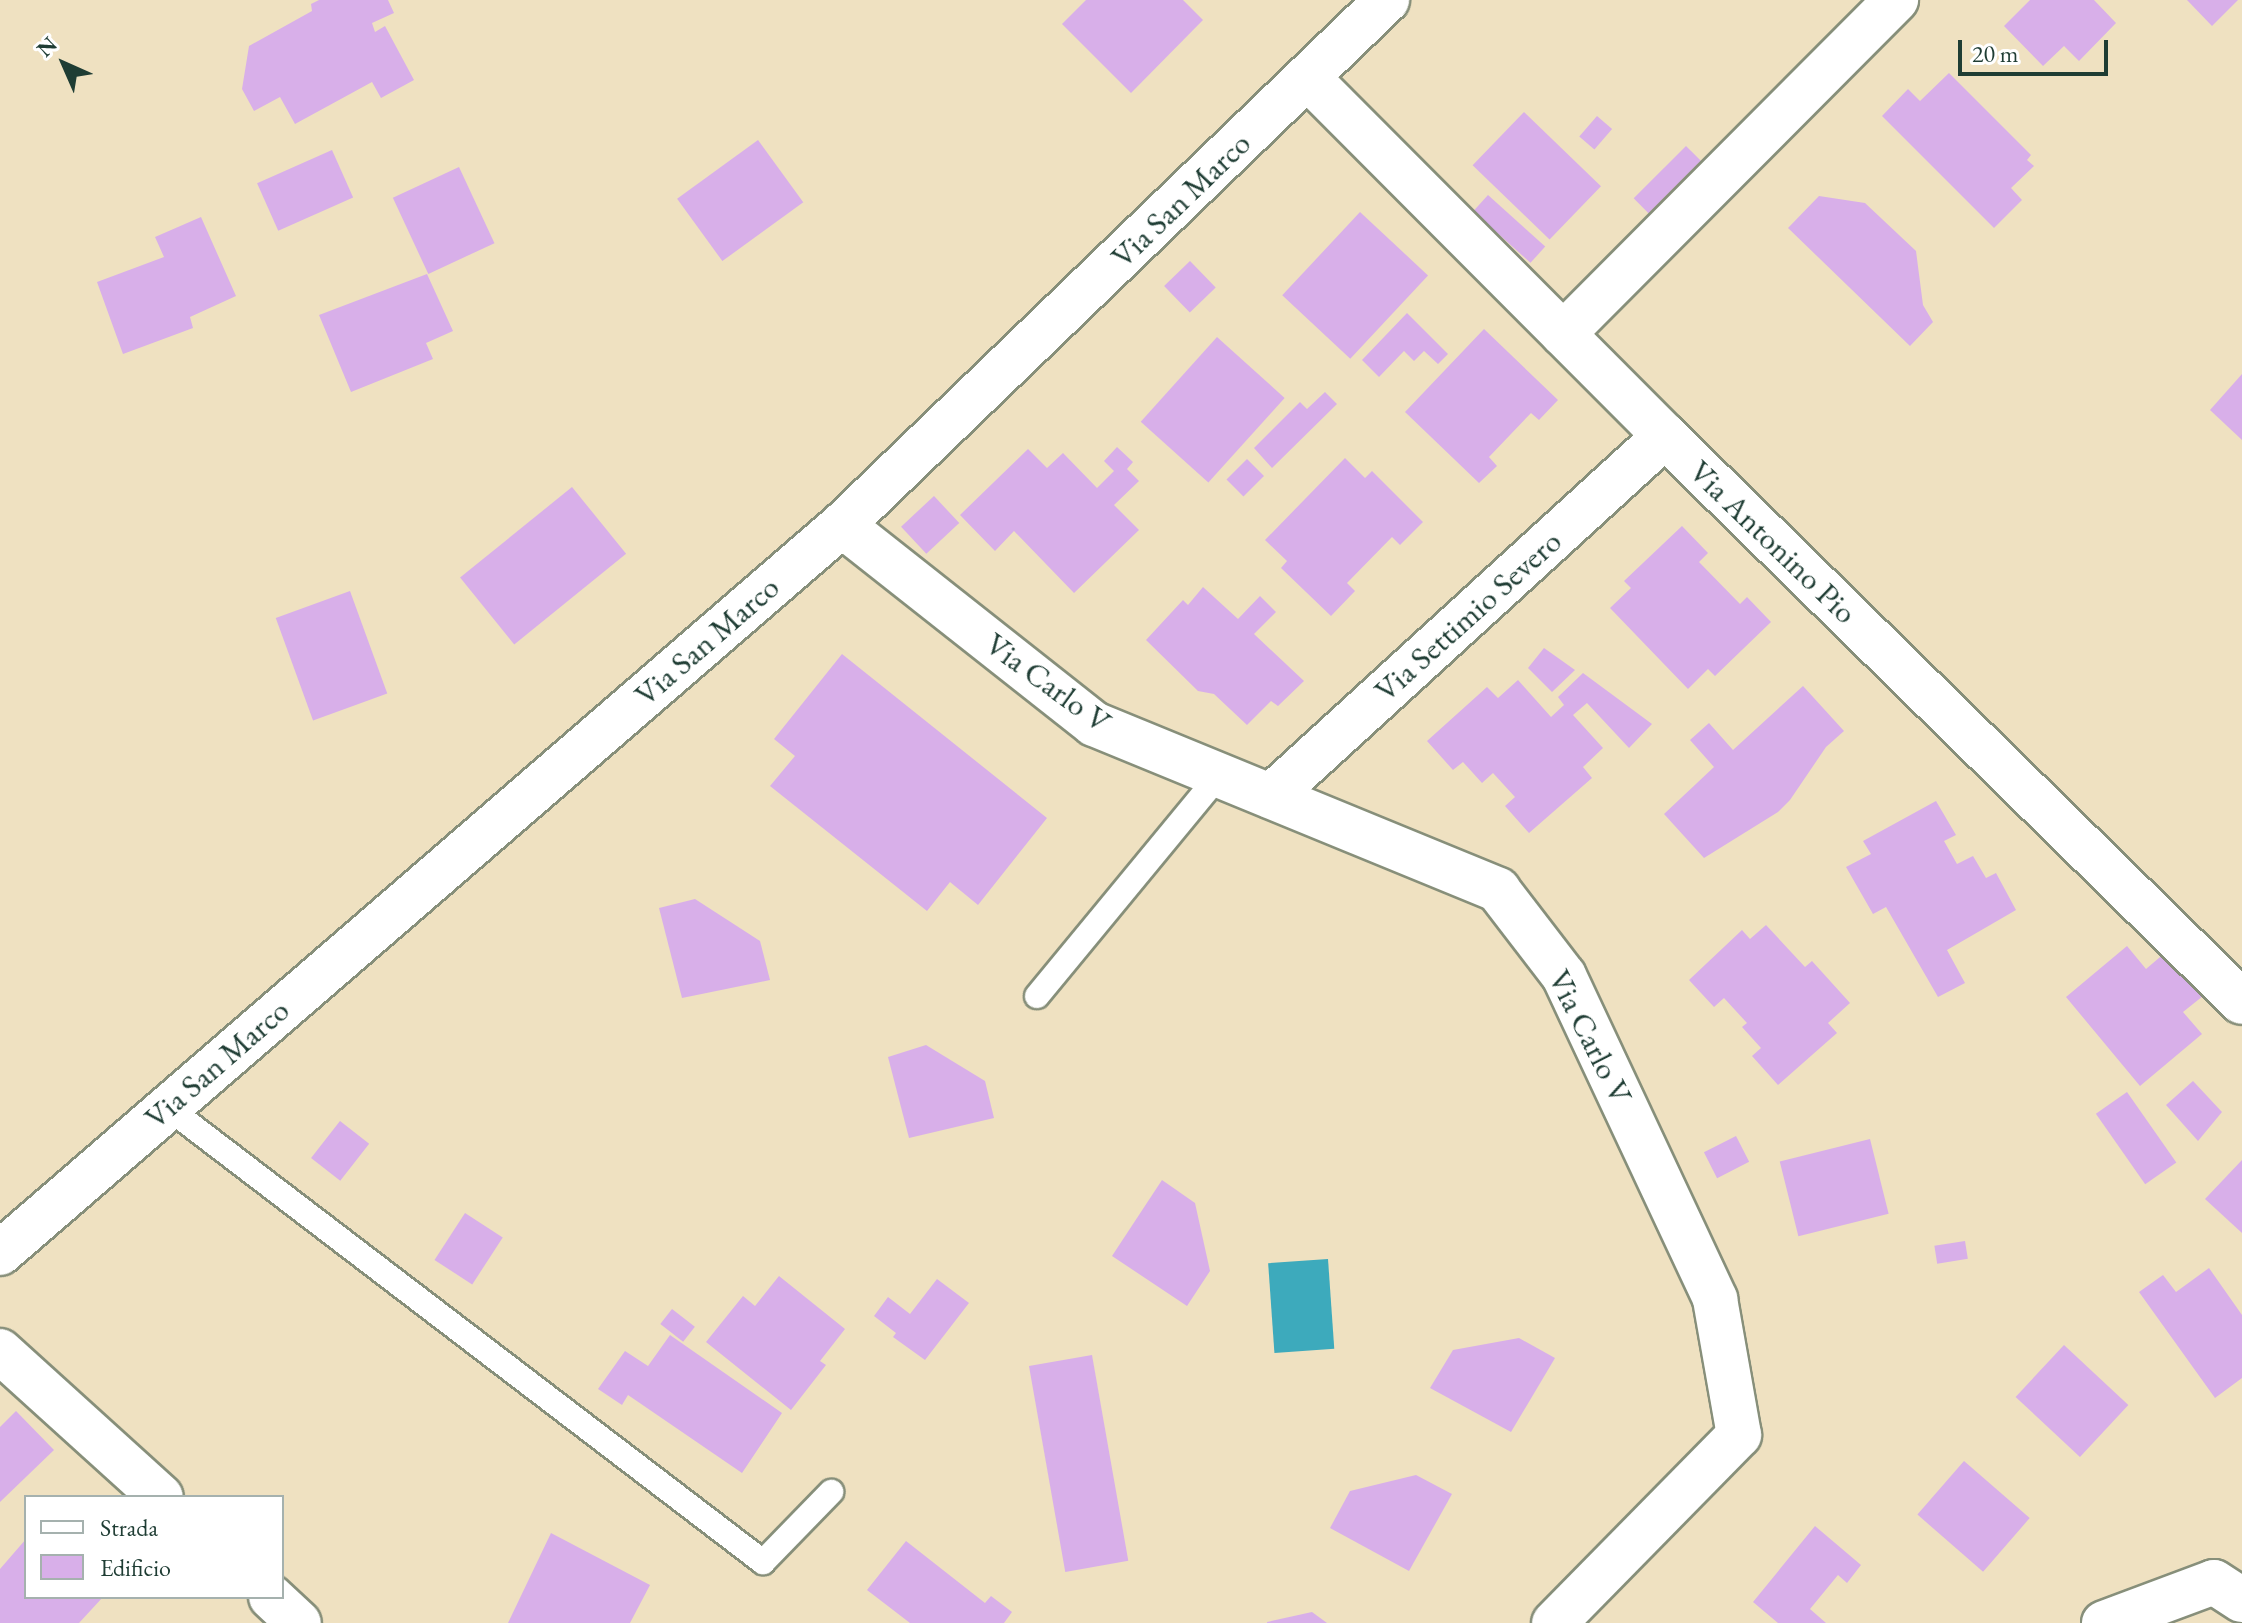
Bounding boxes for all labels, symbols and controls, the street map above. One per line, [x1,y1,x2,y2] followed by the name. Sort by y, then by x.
[24,24,104,104] north arrow
[1962,24,2112,74] scale bar
[30,30,63,63] text: N
[1972,38,2019,69] text: 20 m
[1103,124,1259,276] street label: Via San Marco
[1681,452,1865,632] street label: Via Antonino Pio
[1367,522,1569,710] street label: Via Settimio Severo
[627,568,787,714] street label: Via San Marco
[978,625,1118,741] street label: Via Carlo V
[1540,963,1640,1111] street label: Via Carlo V
[137,991,297,1137] street label: Via San Marco
[24,1495,284,1599] legend
[100,1512,158,1543] text: Strada
[100,1552,171,1583] text: Edificio

